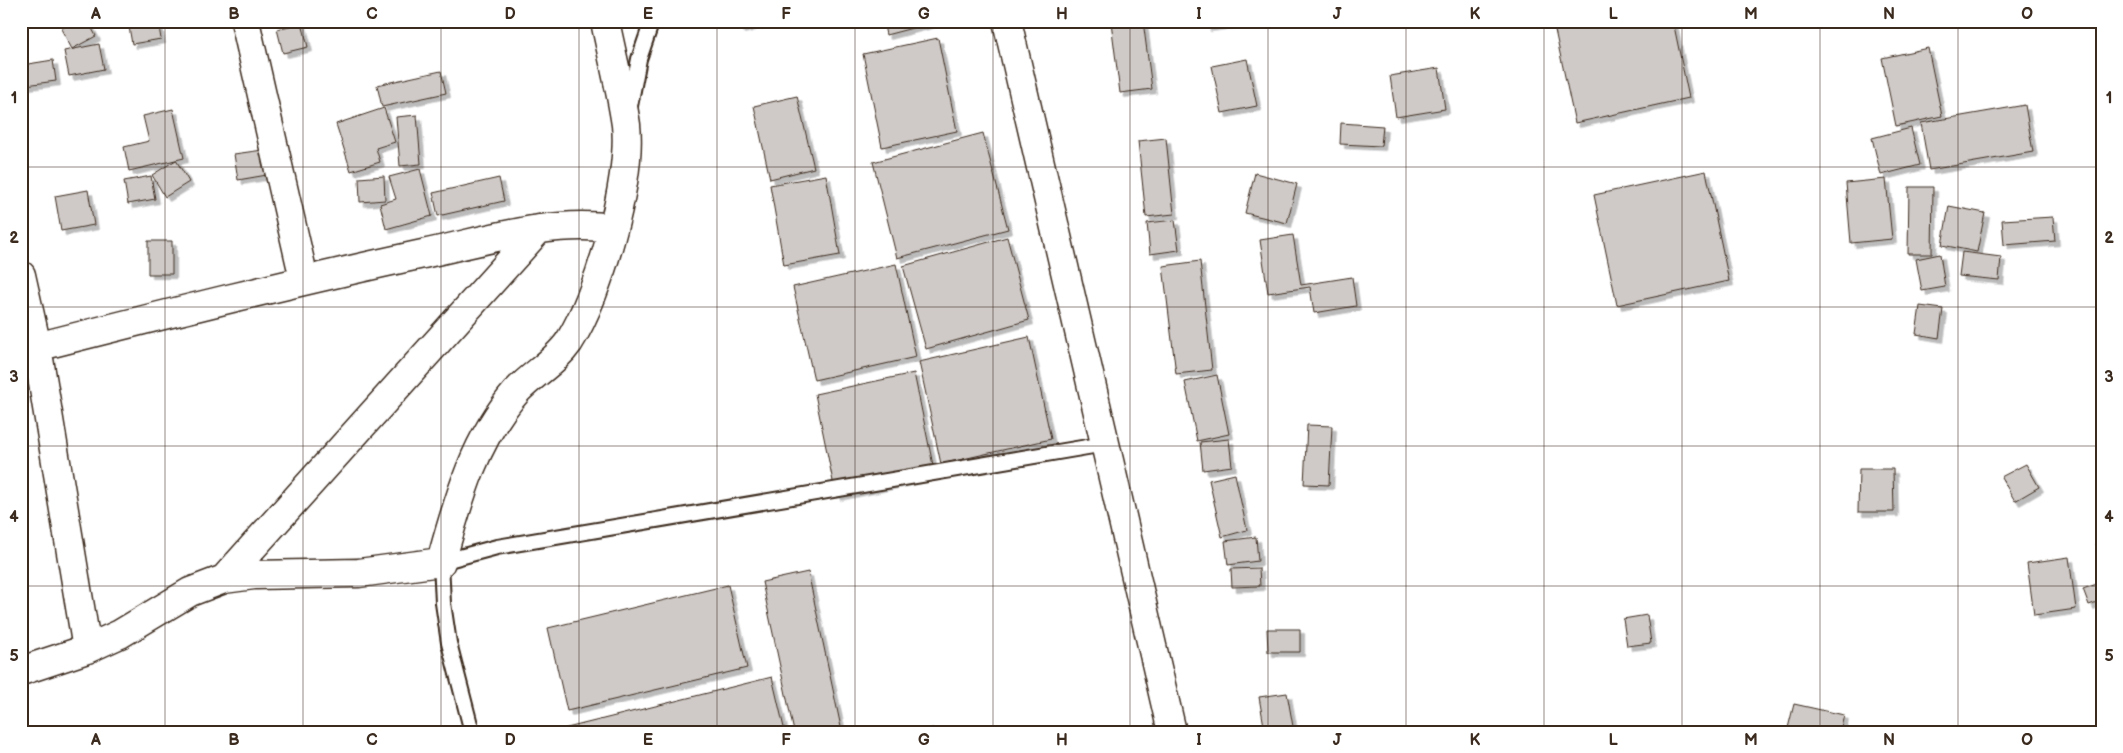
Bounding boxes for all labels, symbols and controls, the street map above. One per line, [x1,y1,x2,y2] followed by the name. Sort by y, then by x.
[90,5,101,24] text: A
[228,5,240,24] text: B
[366,5,378,24] text: C
[504,5,516,24] text: D
[643,5,653,24] text: E
[781,5,791,24] text: F
[918,5,930,24] text: G
[1056,5,1068,24] text: H
[1196,5,1202,24] text: I
[1333,5,1342,24] text: J
[1470,5,1481,24] text: K
[1608,5,1618,24] text: L
[1744,5,1758,24] text: M
[1883,5,1895,24] text: N
[2021,5,2033,24] text: O
[11,89,17,108] text: 1
[2106,89,2112,108] text: 1
[9,229,19,248] text: 2
[2104,229,2114,248] text: 2
[9,368,19,387] text: 3
[2104,368,2114,387] text: 3
[9,508,19,527] text: 4
[2104,508,2114,527] text: 4
[9,647,19,666] text: 5
[2104,647,2114,666] text: 5
[90,731,101,750] text: A
[228,731,240,750] text: B
[366,731,378,750] text: C
[504,731,516,750] text: D
[643,731,653,750] text: E
[781,731,791,750] text: F
[918,731,930,750] text: G
[1056,731,1068,750] text: H
[1196,731,1202,750] text: I
[1333,731,1342,750] text: J
[1470,731,1481,750] text: K
[1608,731,1618,750] text: L
[1744,731,1758,750] text: M
[1883,731,1895,750] text: N
[2021,731,2033,750] text: O

